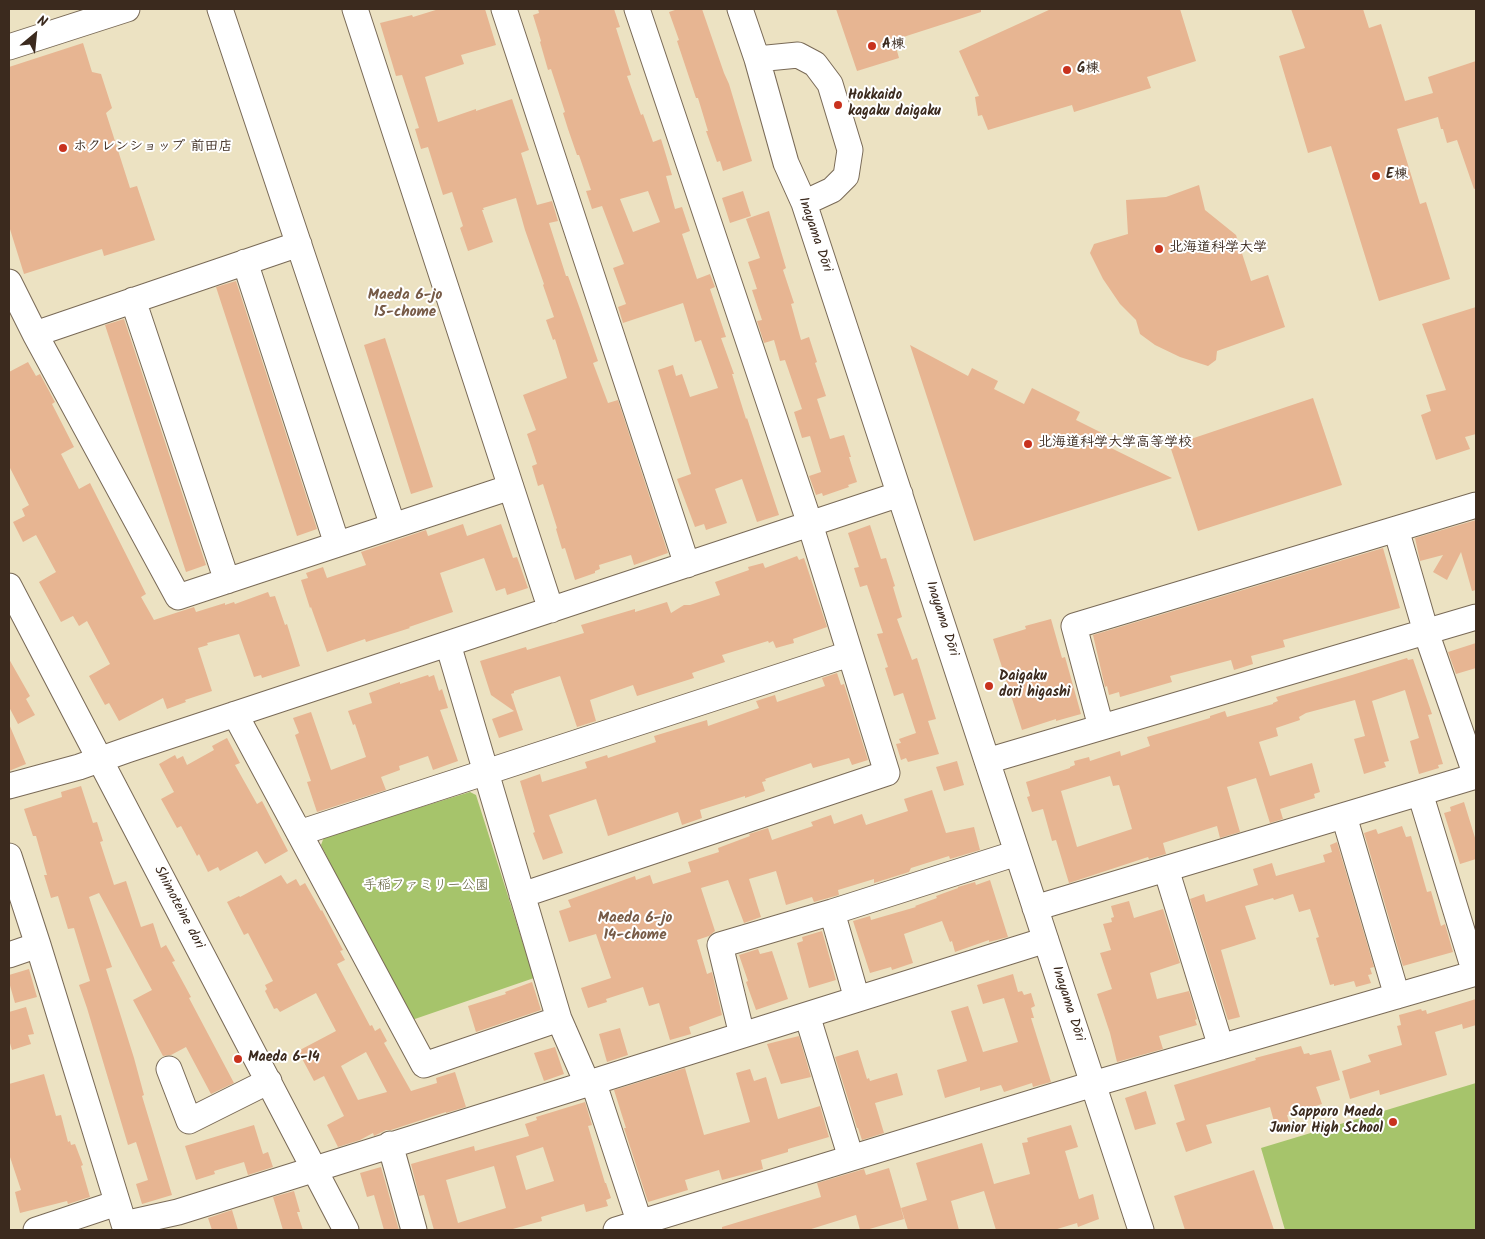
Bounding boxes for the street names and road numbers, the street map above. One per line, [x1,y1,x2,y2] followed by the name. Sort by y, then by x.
[793,195,835,275] street label: Inayama Dōri
[921,579,961,659] street label: Inayama Dōri
[149,864,207,952] street label: Shimoteine dori
[1047,964,1087,1044] street label: Inayama Dōri

